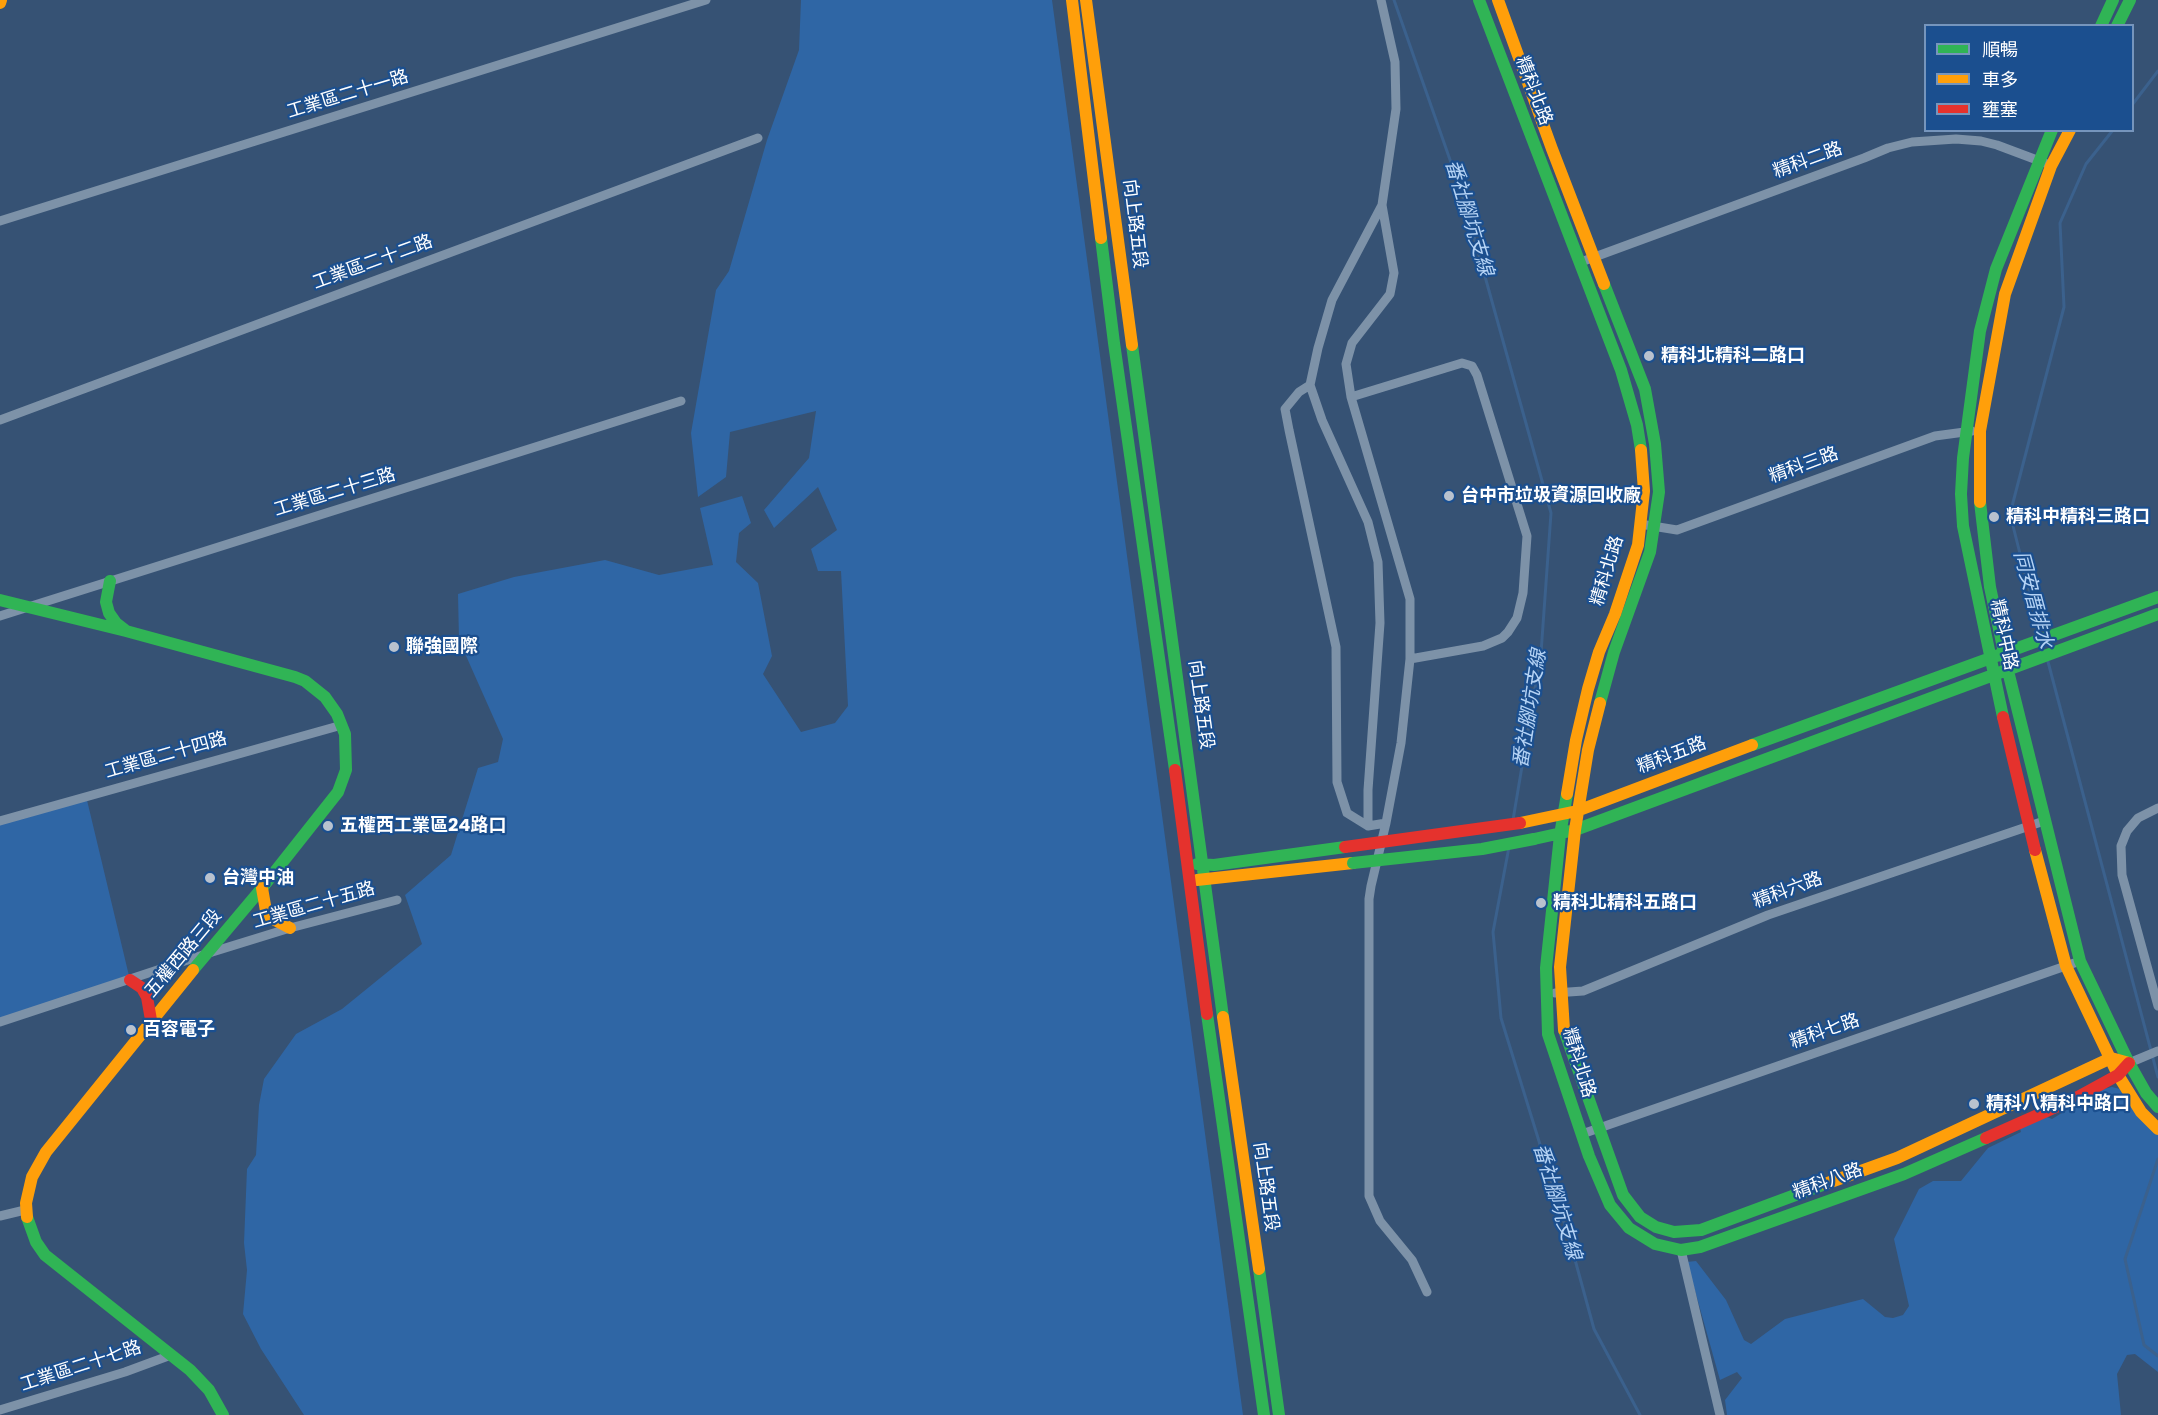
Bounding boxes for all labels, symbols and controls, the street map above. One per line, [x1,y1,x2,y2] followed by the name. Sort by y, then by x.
[1924,24,2134,132] legend
[1982,37,2018,62] text: 順暢
[1510,54,1556,128] street label: 精科北路
[285,66,411,124] street label: 工業區二十一路
[1982,67,2018,92] text: 車多
[1982,97,2018,122] text: 壅塞
[1770,139,1846,183] street label: 精科二路
[1439,157,1497,279] water label: 番社腳坑支線
[1118,178,1150,270] street label: 向上路五段
[310,231,436,295] street label: 工業區二十二路
[1661,345,1805,367] place label: 精科北精科二路口
[1642,349,1656,363] marker: 精科北精科二路口
[1766,444,1842,488] street label: 精科三路
[272,464,398,522] street label: 工業區二十三路
[1461,485,1641,507] place label: 台中市垃圾資源回收廠
[1442,489,1456,503] marker: 台中市垃圾資源回收廠
[2006,506,2150,528] place label: 精科中精科三路口
[1987,510,2001,524] marker: 精科中精科三路口
[1587,533,1629,609] street label: 精科北路
[2007,549,2057,651] water label: 同安厝排水
[1985,598,2021,672] street label: 精科中路
[406,636,478,658] place label: 聯強國際
[387,640,401,654] marker: 聯強國際
[1510,648,1552,770] water label: 番社腳坑支線
[1183,659,1217,751] street label: 向上路五段
[102,728,230,784] street label: 工業區二十四路
[1635,733,1709,779] street label: 精科五路
[340,815,506,837] place label: 五權西工業區24路口
[321,819,335,833] marker: 五權西工業區24路口
[222,867,294,889] place label: 台灣中油
[1750,869,1826,913] street label: 精科六路
[203,871,217,885] marker: 台灣中油
[250,878,378,934] street label: 工業區二十五路
[1553,892,1697,914] place label: 精科北精科五路口
[1534,896,1548,910] marker: 精科北精科五路口
[141,906,227,1002] street label: 五權西路三段
[1787,1010,1863,1054] street label: 精科七路
[143,1019,215,1041] place label: 百容電子
[124,1023,138,1037] marker: 百容電子
[1557,1025,1599,1101] street label: 精科北路
[1986,1093,2130,1115] place label: 精科八精科中路口
[1967,1097,1981,1111] marker: 精科八精科中路口
[1248,1141,1282,1233] street label: 向上路五段
[1527,1141,1585,1263] water label: 番社腳坑支線
[1790,1160,1866,1204] street label: 精科八路
[18,1337,144,1397] street label: 工業區二十七路

